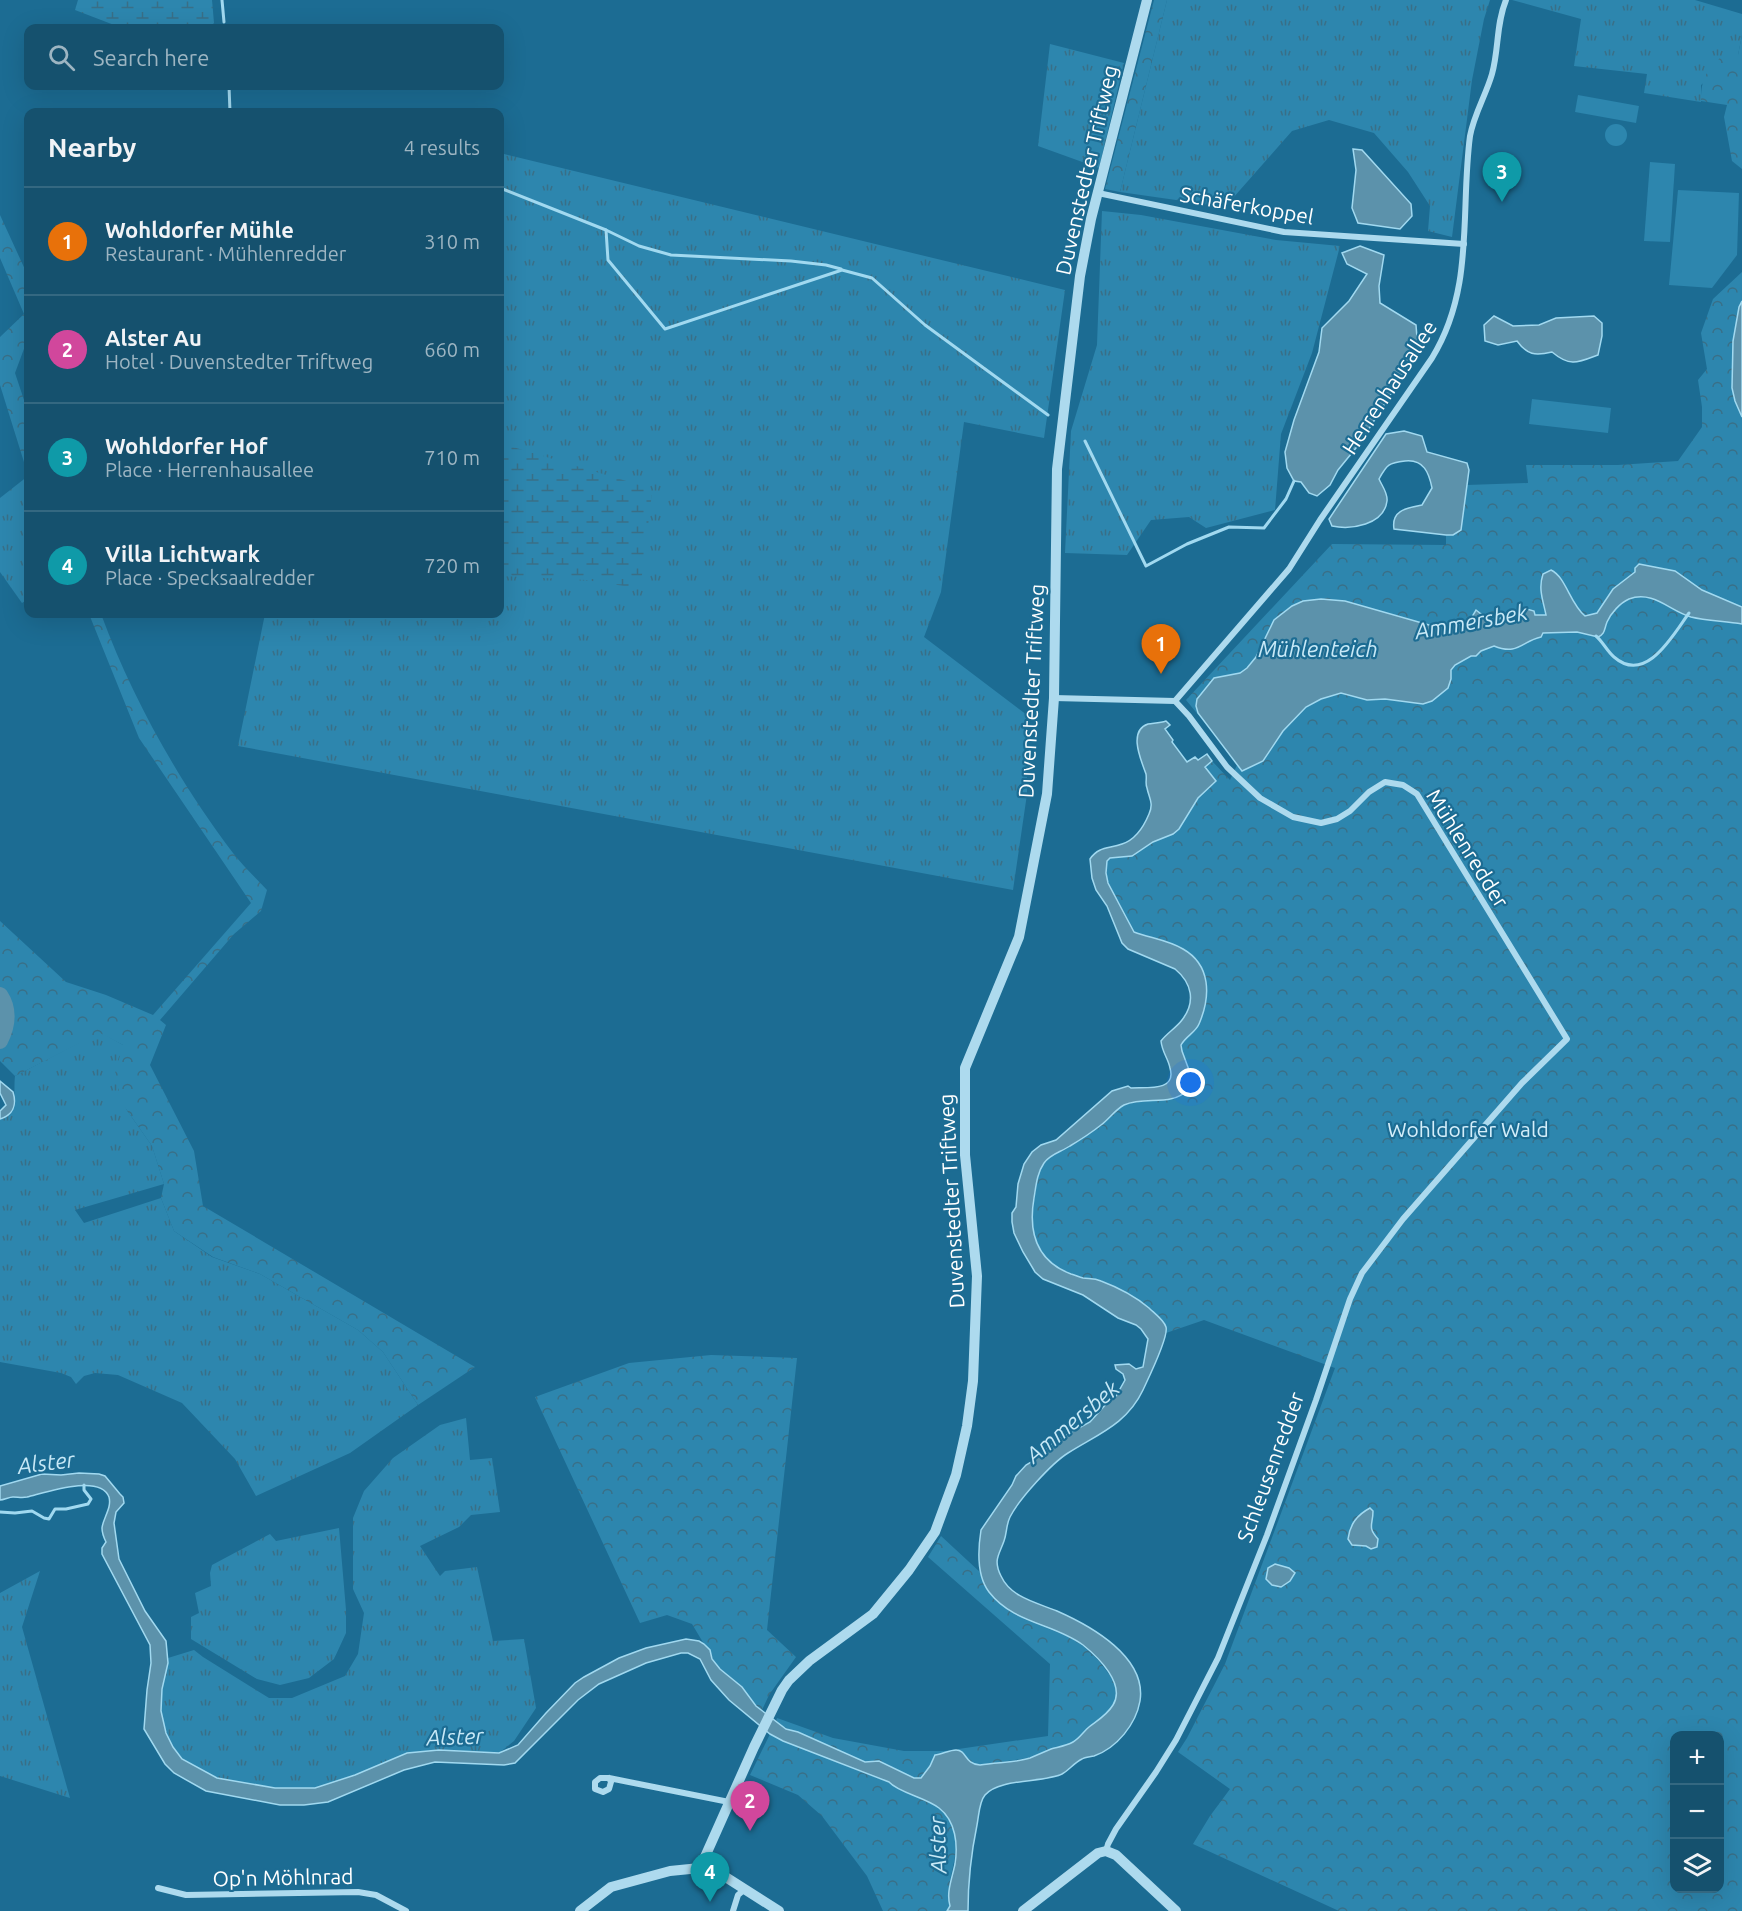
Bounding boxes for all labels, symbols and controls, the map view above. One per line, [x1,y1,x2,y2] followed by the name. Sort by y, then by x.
[24,24,504,90] search box
[45,41,78,74] icon: search
[93,45,209,70] text: Search here
[1050,63,1122,277] street label: Duvenstedter Triftweg
[48,133,136,162] text: Nearby
[404,136,480,159] text: 4 results
[1482,152,1522,202] pin: 3
[1178,181,1316,229] street label: Schäferkoppel
[105,217,294,242] text: Wohldorfer Mühle
[62,230,73,253] text: 1
[424,230,480,253] text: 310 m
[105,242,346,265] text: Restaurant · Mühlenredder
[1337,316,1441,458] street label: Herrenhausallee
[105,325,202,350] text: Alster Au
[62,338,73,361] text: 2
[424,338,480,361] text: 660 m
[105,350,373,373] text: Hotel · Duvenstedter Triftweg
[105,433,267,458] text: Wohldorfer Hof
[62,446,73,469] text: 3
[424,446,480,469] text: 710 m
[105,458,314,481] text: Place · Herrenhausallee
[105,541,260,566] text: Villa Lichtwark
[62,554,73,577] text: 4
[424,554,480,577] text: 720 m
[105,566,315,589] text: Place · Specksaalredder
[1013,583,1049,799] street label: Duvenstedter Triftweg
[1412,599,1530,643] water label: Ammersbek
[1142,624,1180,674] pin: 1
[1258,636,1378,661] water label: Mühlenteich
[1422,784,1514,912] street label: Mühlenredder
[1176,1068,1205,1097] your location
[933,1093,969,1309] street label: Duvenstedter Triftweg
[1387,1117,1549,1141] park label: Wohldorfer Wald
[1020,1374,1124,1468] water label: Ammersbek
[1232,1389,1308,1545] street label: Schleusenredder
[15,1446,77,1478] water label: Alster
[425,1722,485,1750] water label: Alster
[1670,1731,1724,1893] map controls
[1670,1731,1724,1785] button: +
[730,1782,770,1831] pin: 2
[1670,1785,1724,1839] button: −
[923,1815,951,1875] water label: Alster
[1670,1839,1724,1893] button: layers
[690,1852,730,1902] pin: 4
[212,1864,354,1890] street label: Op'n Möhlnrad

